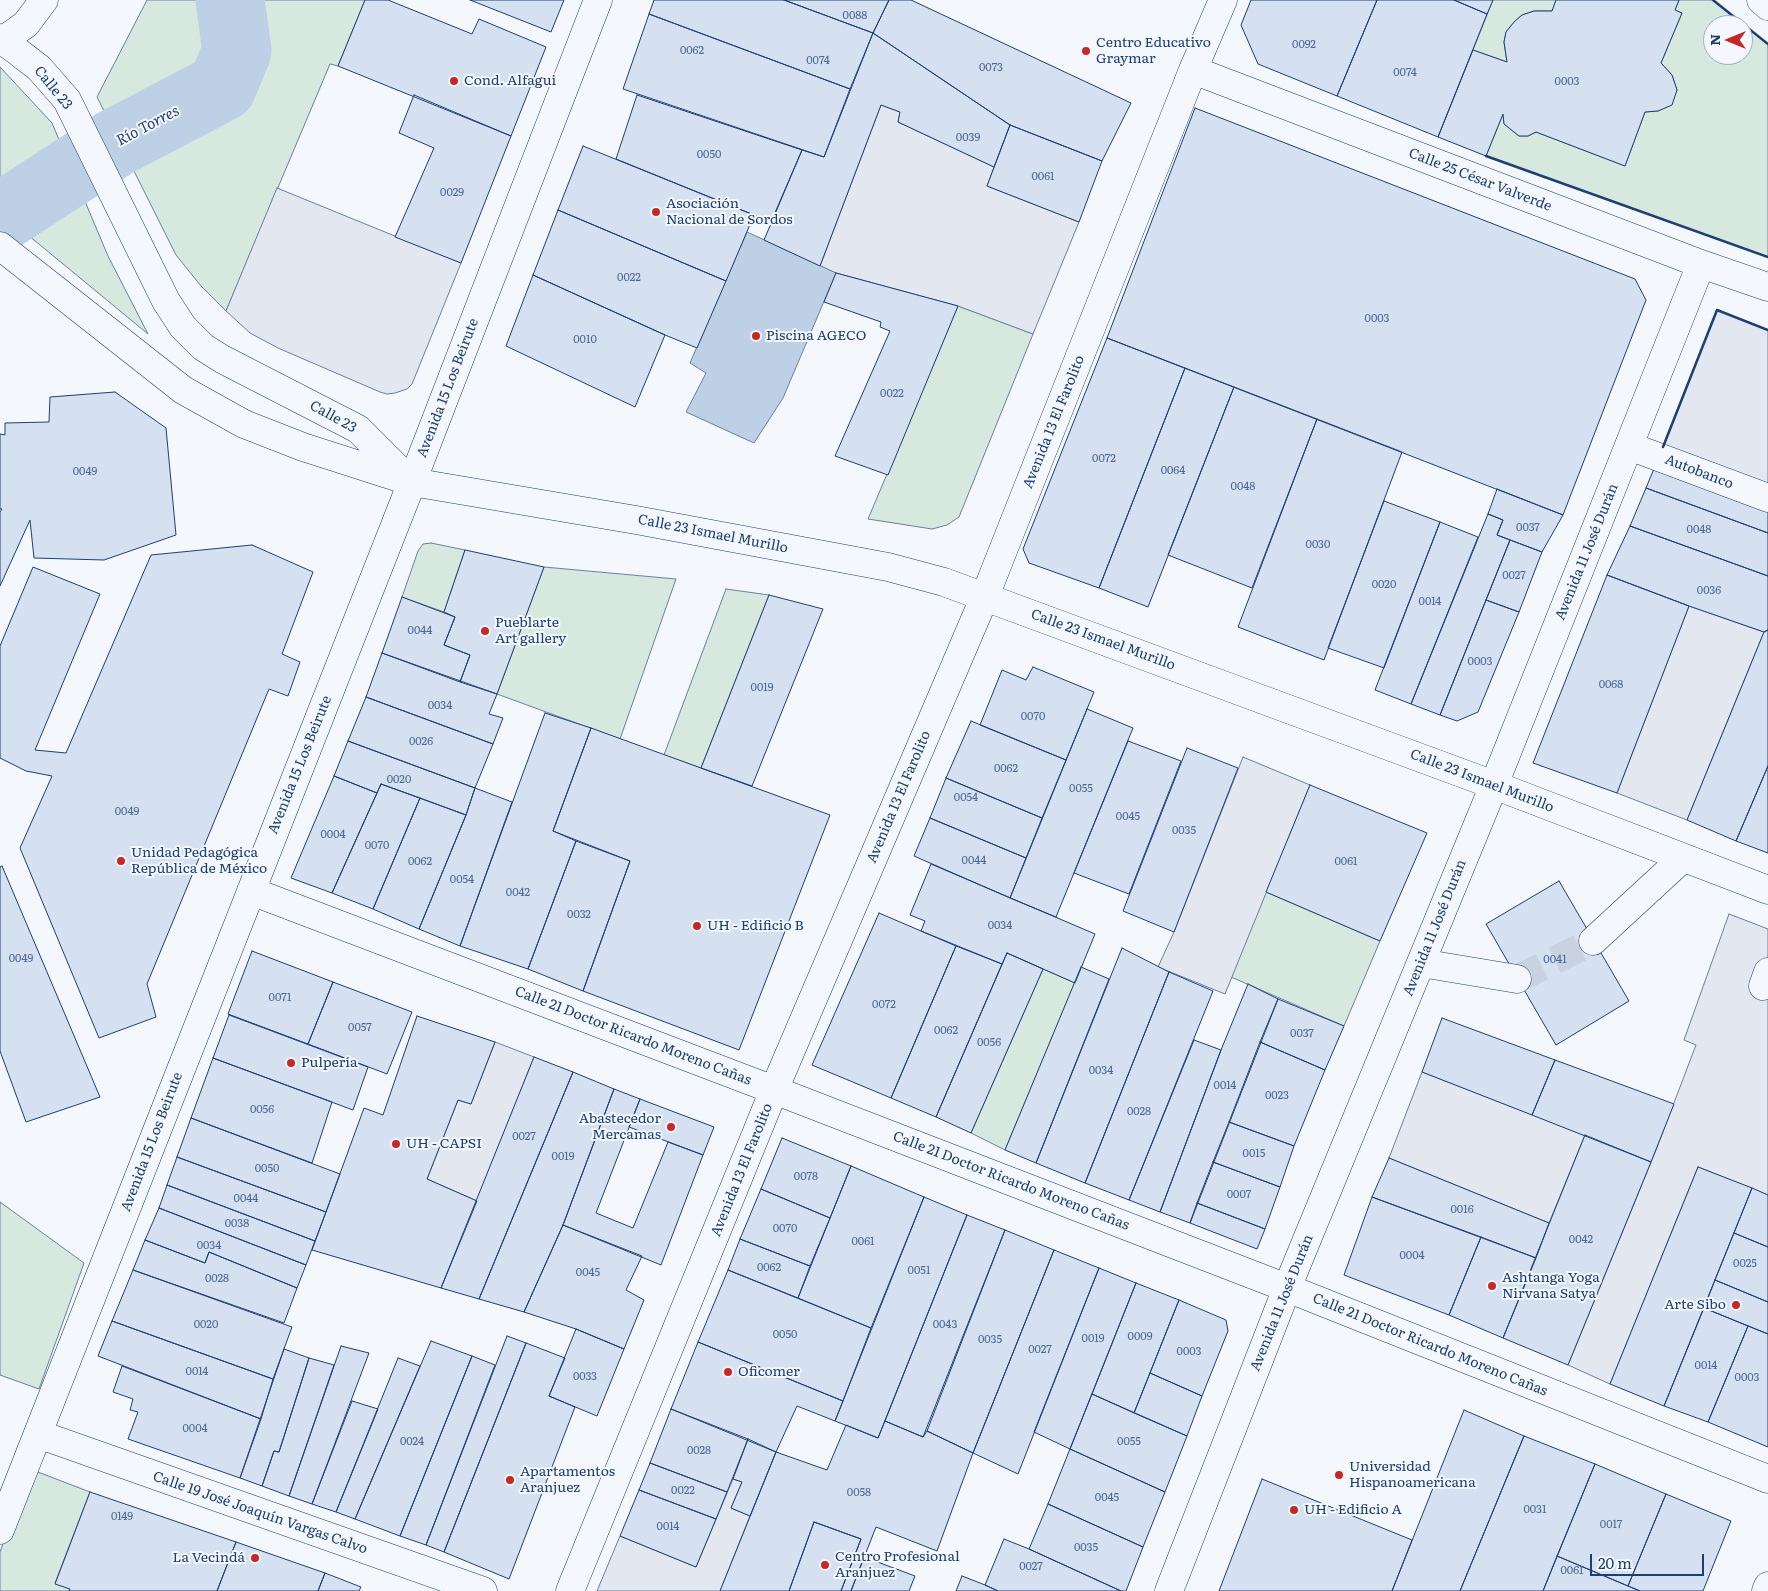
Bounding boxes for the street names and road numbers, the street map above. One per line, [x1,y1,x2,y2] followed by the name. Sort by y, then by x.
[30,63,76,113] street label: Calle 23
[1406,145,1554,215] street label: Calle 25 César Valverde
[414,316,482,460] street label: Avenida 15 Los Beirute
[1020,353,1088,491] street label: Avenida 13 El Farolito
[307,397,359,437] street label: Calle 23
[1662,451,1736,493] street label: Autobanco
[1552,481,1622,623] street label: Avenida 11 José Durán
[637,511,789,557] street label: Calle 23 Ismael Murillo
[1028,606,1178,674] street label: Calle 23 Ismael Murillo
[265,693,335,837] street label: Avenida 15 Los Beirute
[864,728,934,866] street label: Avenida 13 El Farolito
[1408,746,1556,816] street label: Calle 23 Ismael Murillo
[1400,857,1470,999] street label: Avenida 11 José Durán
[512,983,754,1089] street label: Calle 21 Doctor Ricardo Moreno Cañas
[118,1070,186,1214] street label: Avenida 15 Los Beirute
[708,1101,776,1239] street label: Avenida 13 El Farolito
[890,1128,1132,1234] street label: Calle 21 Doctor Ricardo Moreno Cañas
[1247,1232,1317,1374] street label: Avenida 11 José Durán
[1310,1290,1550,1400] street label: Calle 21 Doctor Ricardo Moreno Cañas
[150,1468,370,1558] street label: Calle 19 José Joaquín Vargas Calvo

